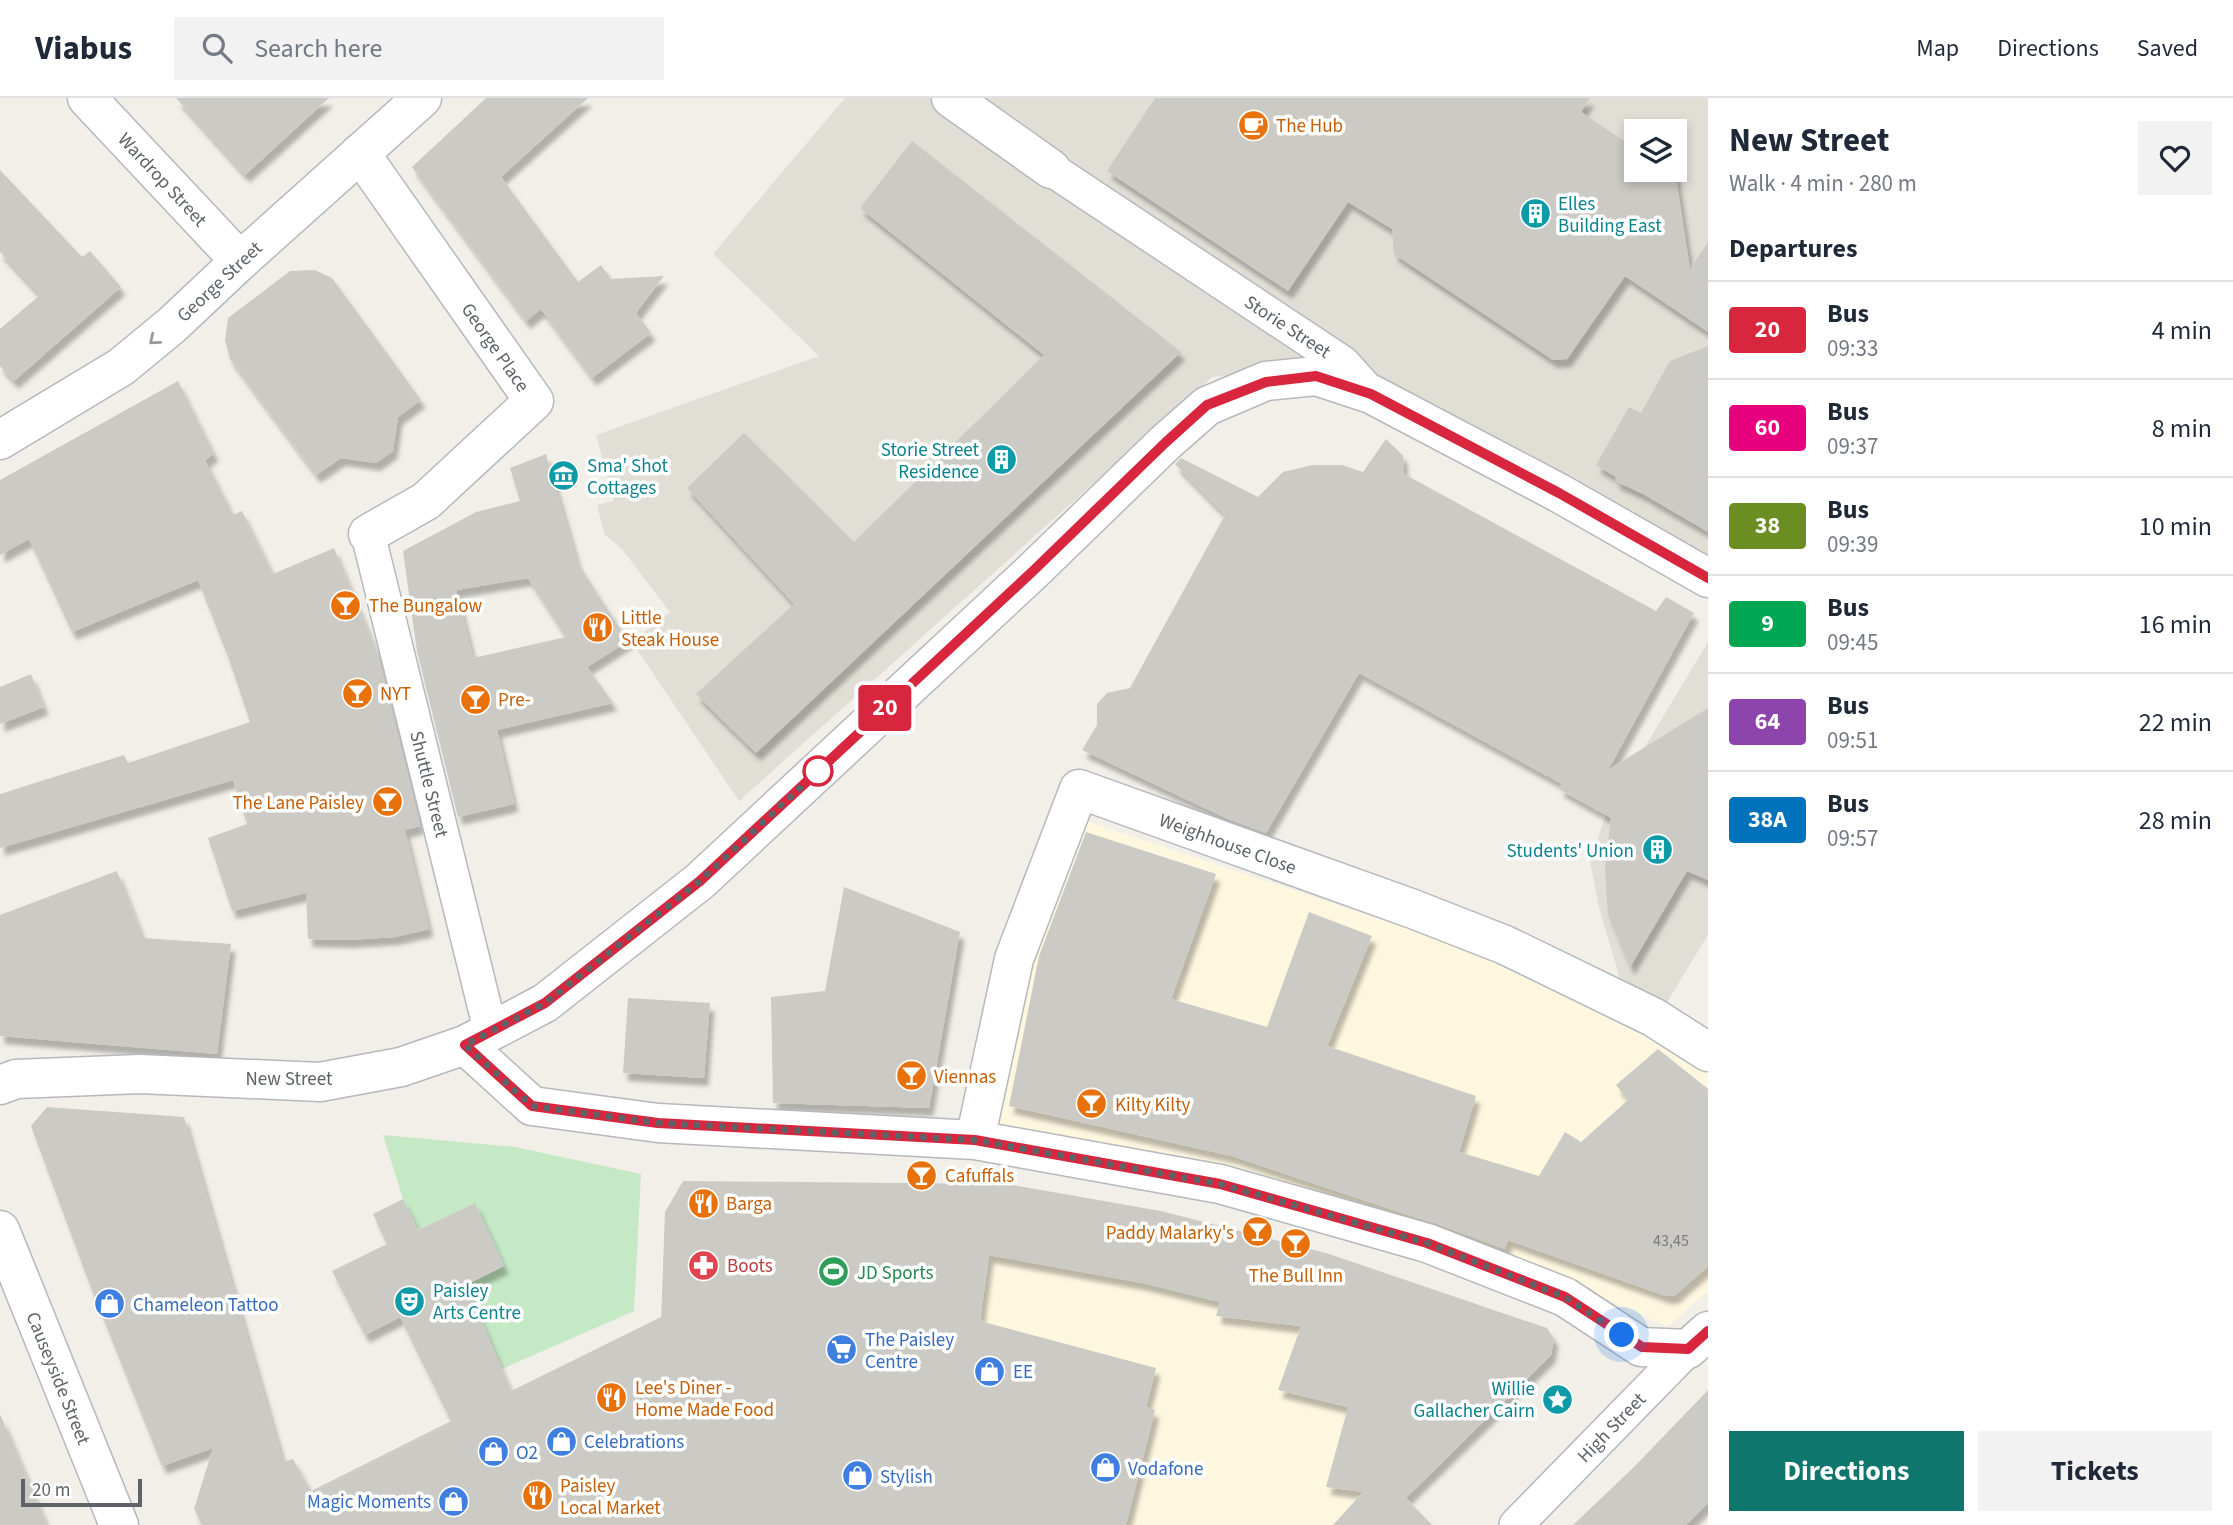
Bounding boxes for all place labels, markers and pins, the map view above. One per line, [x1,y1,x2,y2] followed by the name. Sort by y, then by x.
[1236,108,1270,142] cafe icon: The Hub
[1276,113,1343,140] place label: The Hub
[1558,191,1662,240] place label: Elles Building East
[1518,197,1552,231] building icon: Elles Building East
[881,437,980,486] place label: Storie Street Residence
[985,443,1019,477] building icon: Storie Street Residence
[587,453,668,502] place label: Sma' Shot Cottages
[547,459,581,493] museum icon: Sma' Shot Cottages
[329,588,363,622] bar icon: The Bungalow
[369,593,483,620] place label: The Bungalow
[621,605,719,654] place label: Little Steak House
[581,611,615,645] restaurant icon: Little Steak House
[340,676,374,710] bar icon: NYT
[380,681,411,708] place label: NYT
[458,682,492,716] bar icon: Pre-
[498,687,531,714] place label: Pre-
[803,756,833,786] unlabelled marker
[370,785,404,819] bar icon: The Lane Paisley
[232,790,364,817] place label: The Lane Paisley
[1640,833,1674,867] building icon: Students' Union
[1506,838,1634,865] place label: Students' Union
[894,1059,928,1093] bar icon: Viennas
[934,1064,996,1091] place label: Viennas
[1075,1087,1109,1121] bar icon: Kilty Kilty
[1115,1092,1191,1119] place label: Kilty Kilty
[905,1158,939,1192] bar icon: Cafuffals
[945,1163,1014,1190] place label: Cafuffals
[686,1186,720,1220] restaurant icon: Barga
[726,1191,772,1218] place label: Barga
[1240,1215,1274,1249] bar icon: Paddy Malarky's
[1106,1220,1234,1247] place label: Paddy Malarky's
[1279,1227,1313,1261] bar icon: The Bull Inn
[687,1248,721,1282] pharmacy icon: Boots
[727,1253,773,1280] place label: Boots
[817,1255,851,1289] sports icon: JD Sports
[857,1260,933,1287] place label: JD Sports
[1249,1263,1343,1290] place label: The Bull Inn
[433,1278,521,1327] place label: Paisley Arts Centre
[393,1284,427,1318] theatre icon: Paisley Arts Centre
[93,1287,127,1321] shop icon: Chameleon Tattoo
[133,1292,279,1319] place label: Chameleon Tattoo
[865,1327,954,1376] place label: The Paisley Centre
[825,1333,859,1367] supermarket icon: The Paisley Centre
[973,1354,1007,1388] shop icon: EE
[1013,1359,1033,1386] place label: EE
[635,1375,774,1424] place label: Lee's Diner - Home Made Food
[1414,1376,1535,1425] place label: Willie Gallacher Cairn
[595,1381,629,1415] restaurant icon: Lee's Diner - Home Made Food
[1541,1382,1575,1416] place icon: Willie Gallacher Cairn
[544,1424,578,1458] shop icon: Celebrations
[584,1429,684,1456] place label: Celebrations
[476,1435,510,1469] shop icon: O2
[516,1440,538,1467] place label: O2
[1088,1451,1122,1485] shop icon: Vodafone
[1128,1456,1203,1483] place label: Vodafone
[840,1459,874,1493] shop icon: Stylish
[880,1464,933,1491] place label: Stylish
[560,1473,661,1522] place label: Paisley Local Market
[520,1479,554,1513] restaurant icon: Paisley Local Market
[437,1484,471,1518] shop icon: Magic Moments
[307,1489,431,1516] place label: Magic Moments

